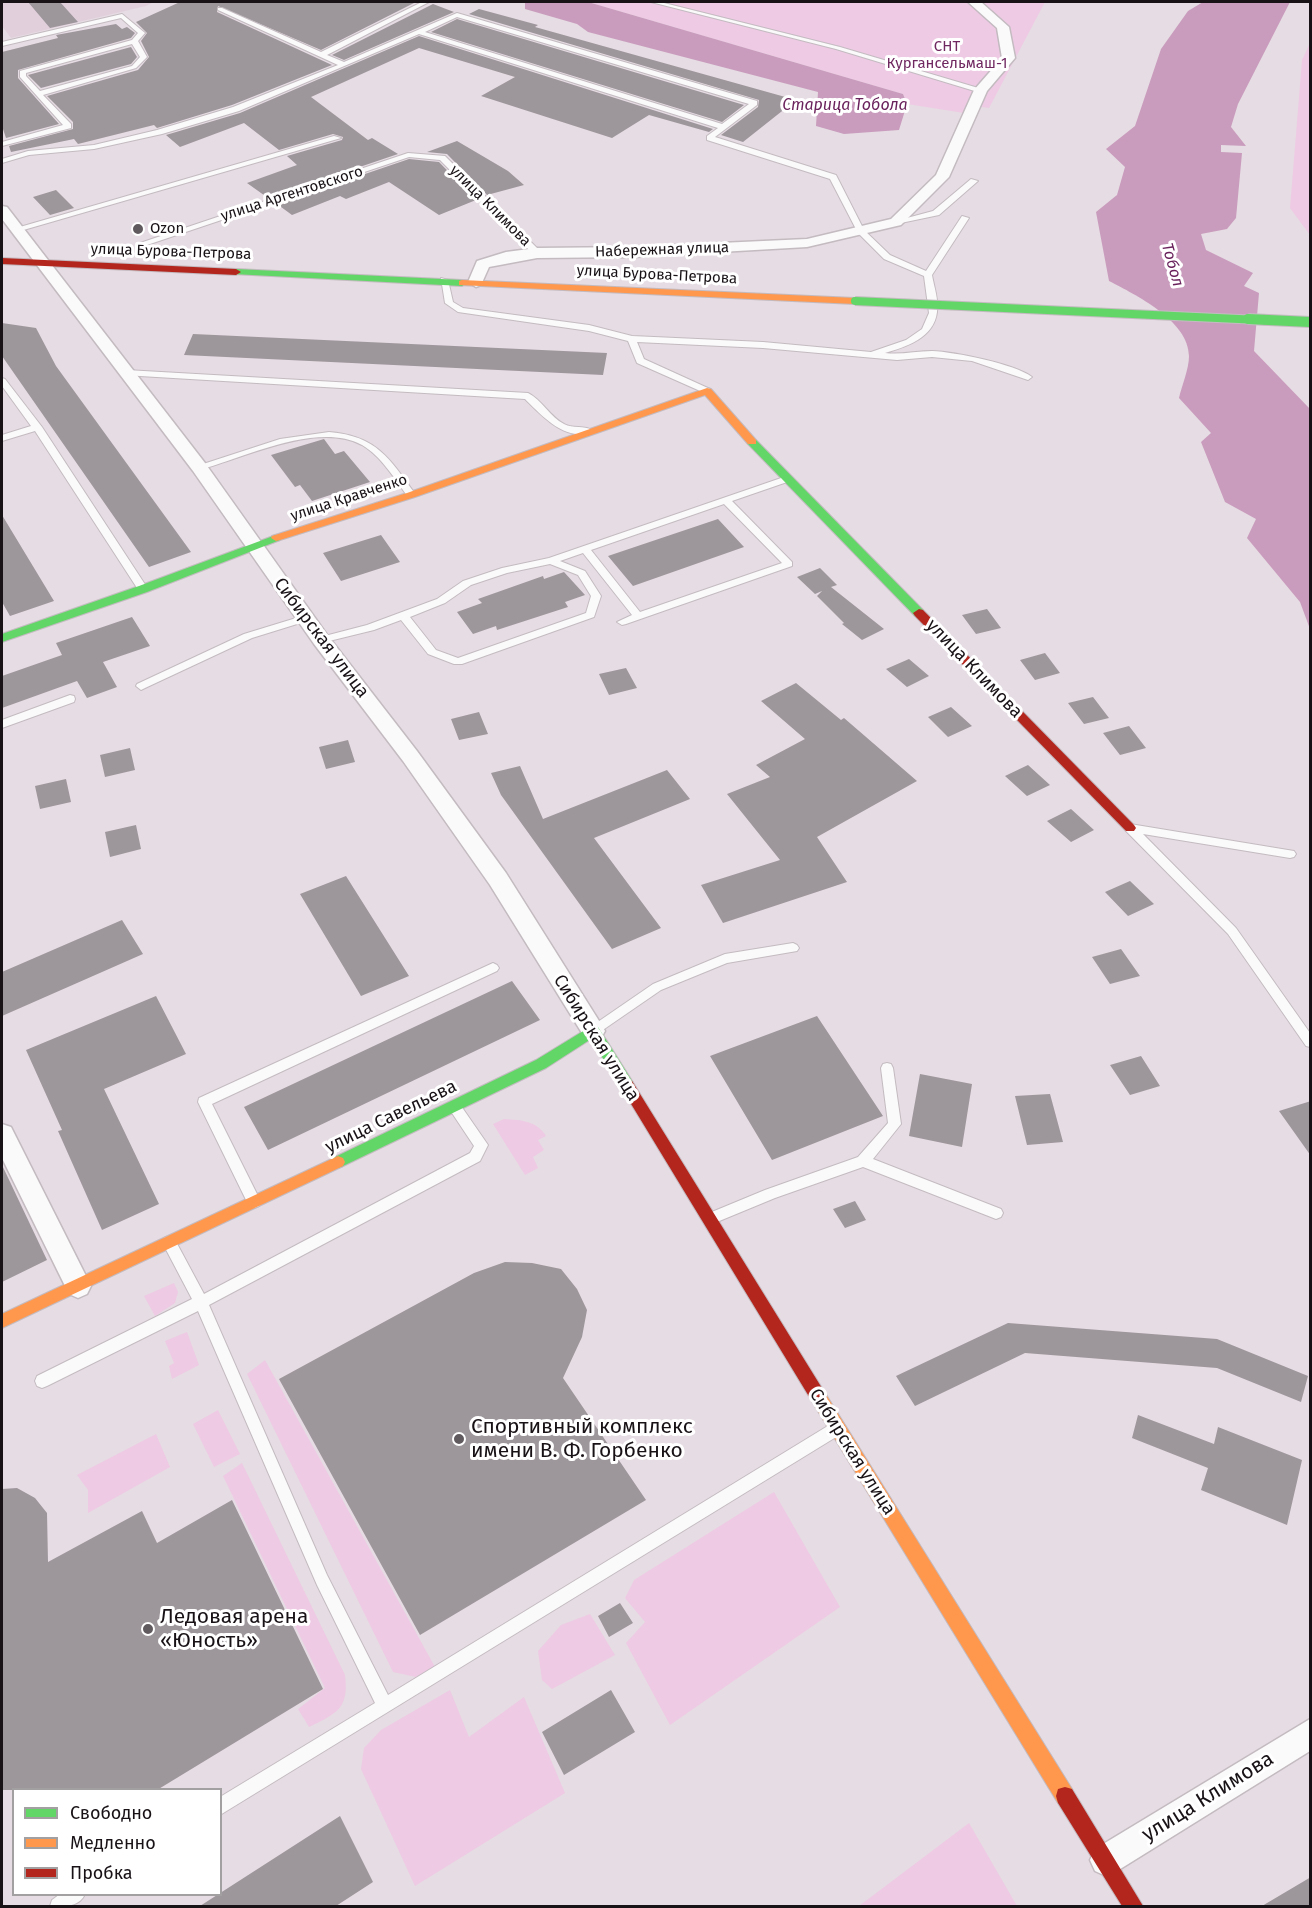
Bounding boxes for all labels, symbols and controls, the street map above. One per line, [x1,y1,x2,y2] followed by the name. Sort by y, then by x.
[887,38,1007,73] park label: СНТ Кургансельмаш-1
[782,96,908,116] water label: Старица Тобола
[446,162,534,250] street label: улица Климова
[219,163,365,225] street label: улица Аргентовского
[150,220,184,238] place label: Ozon
[131,222,145,236] marker: Ozon
[595,239,729,261] street label: Набережная улица
[90,240,252,264] street label: улица Бурова-Петрова
[1157,241,1187,289] water label: Тобол
[576,262,738,288] street label: улица Бурова-Петрова
[288,471,410,525] street label: улица Кравченко
[269,574,373,702] street label: Сибирская улица
[921,615,1027,723] street label: улица Климова
[548,971,644,1105] street label: Сибирская улица
[322,1076,460,1158] street label: улица Савельева
[804,1385,900,1519] street label: Сибирская улица
[471,1414,693,1464] place label: Спортивный комплекс имени В. Ф. Горбенко
[452,1432,466,1446] marker: Спортивный комплекс имени В. Ф. Горбенко
[160,1604,308,1654] place label: Ледовая арена «Юность»
[141,1622,155,1636] marker: Ледовая арена «Юность»
[1137,1746,1279,1848] street label: улица Климова
[12,1788,222,1896] legend
[70,1802,152,1824] text: Свободно
[70,1832,156,1854] text: Медленно
[70,1862,133,1884] text: Пробка

